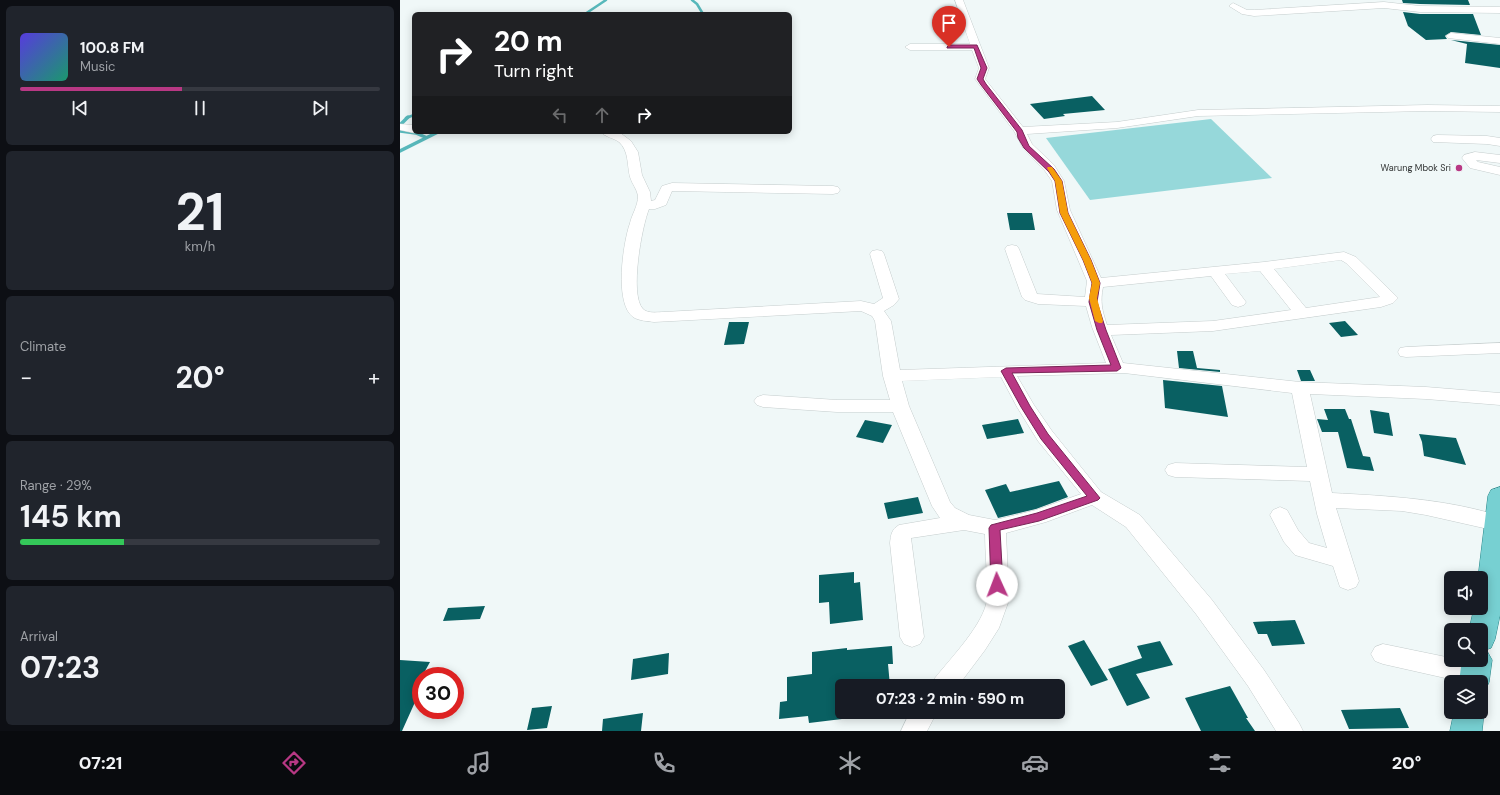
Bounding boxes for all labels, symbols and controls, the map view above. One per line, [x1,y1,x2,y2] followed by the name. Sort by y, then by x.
[932,6,966,47] pin
[938,12,960,34] icon: arrive
[494,23,563,60] text: 20 m
[428,28,480,80] icon: right
[80,38,144,58] text: 100.8 FM
[80,58,115,75] text: Music
[494,59,574,83] text: Turn right
[69,97,91,119] icon: previous
[189,97,211,119] icon: pause
[309,97,331,119] icon: next
[549,104,571,126] icon: left
[591,104,613,126] icon: ahead
[633,104,655,126] icon: right
[1381,162,1451,174] place label: Warung Mbok Sri
[1454,163,1464,173] marker: Warung Mbok Sri
[176,178,224,246] text: 21
[185,238,215,255] text: km/h
[20,338,66,355] text: Climate
[175,358,225,397] text: 20°
[20,363,32,392] text: −
[368,363,380,392] text: +
[20,477,92,494] text: Range · 29%
[20,497,122,536] text: 145 km
[976,564,1018,606] position arrow
[1444,571,1488,719] map controls
[1444,571,1488,615] button: sound
[1444,623,1488,667] button: search
[20,628,58,645] text: Arrival
[20,648,100,687] text: 07:23
[412,667,464,719] speed limit sign: 30
[1444,675,1488,719] button: layers
[876,689,1024,709] text: 07:23 · 2 min · 590 m
[280,749,308,777] icon: directions
[465,749,493,777] icon: music
[650,749,678,777] icon: phone
[836,749,864,777] icon: climate
[1021,749,1049,777] icon: car
[1206,749,1234,777] icon: filters
[79,751,122,775] text: 07:21
[1392,751,1421,775] text: 20°

